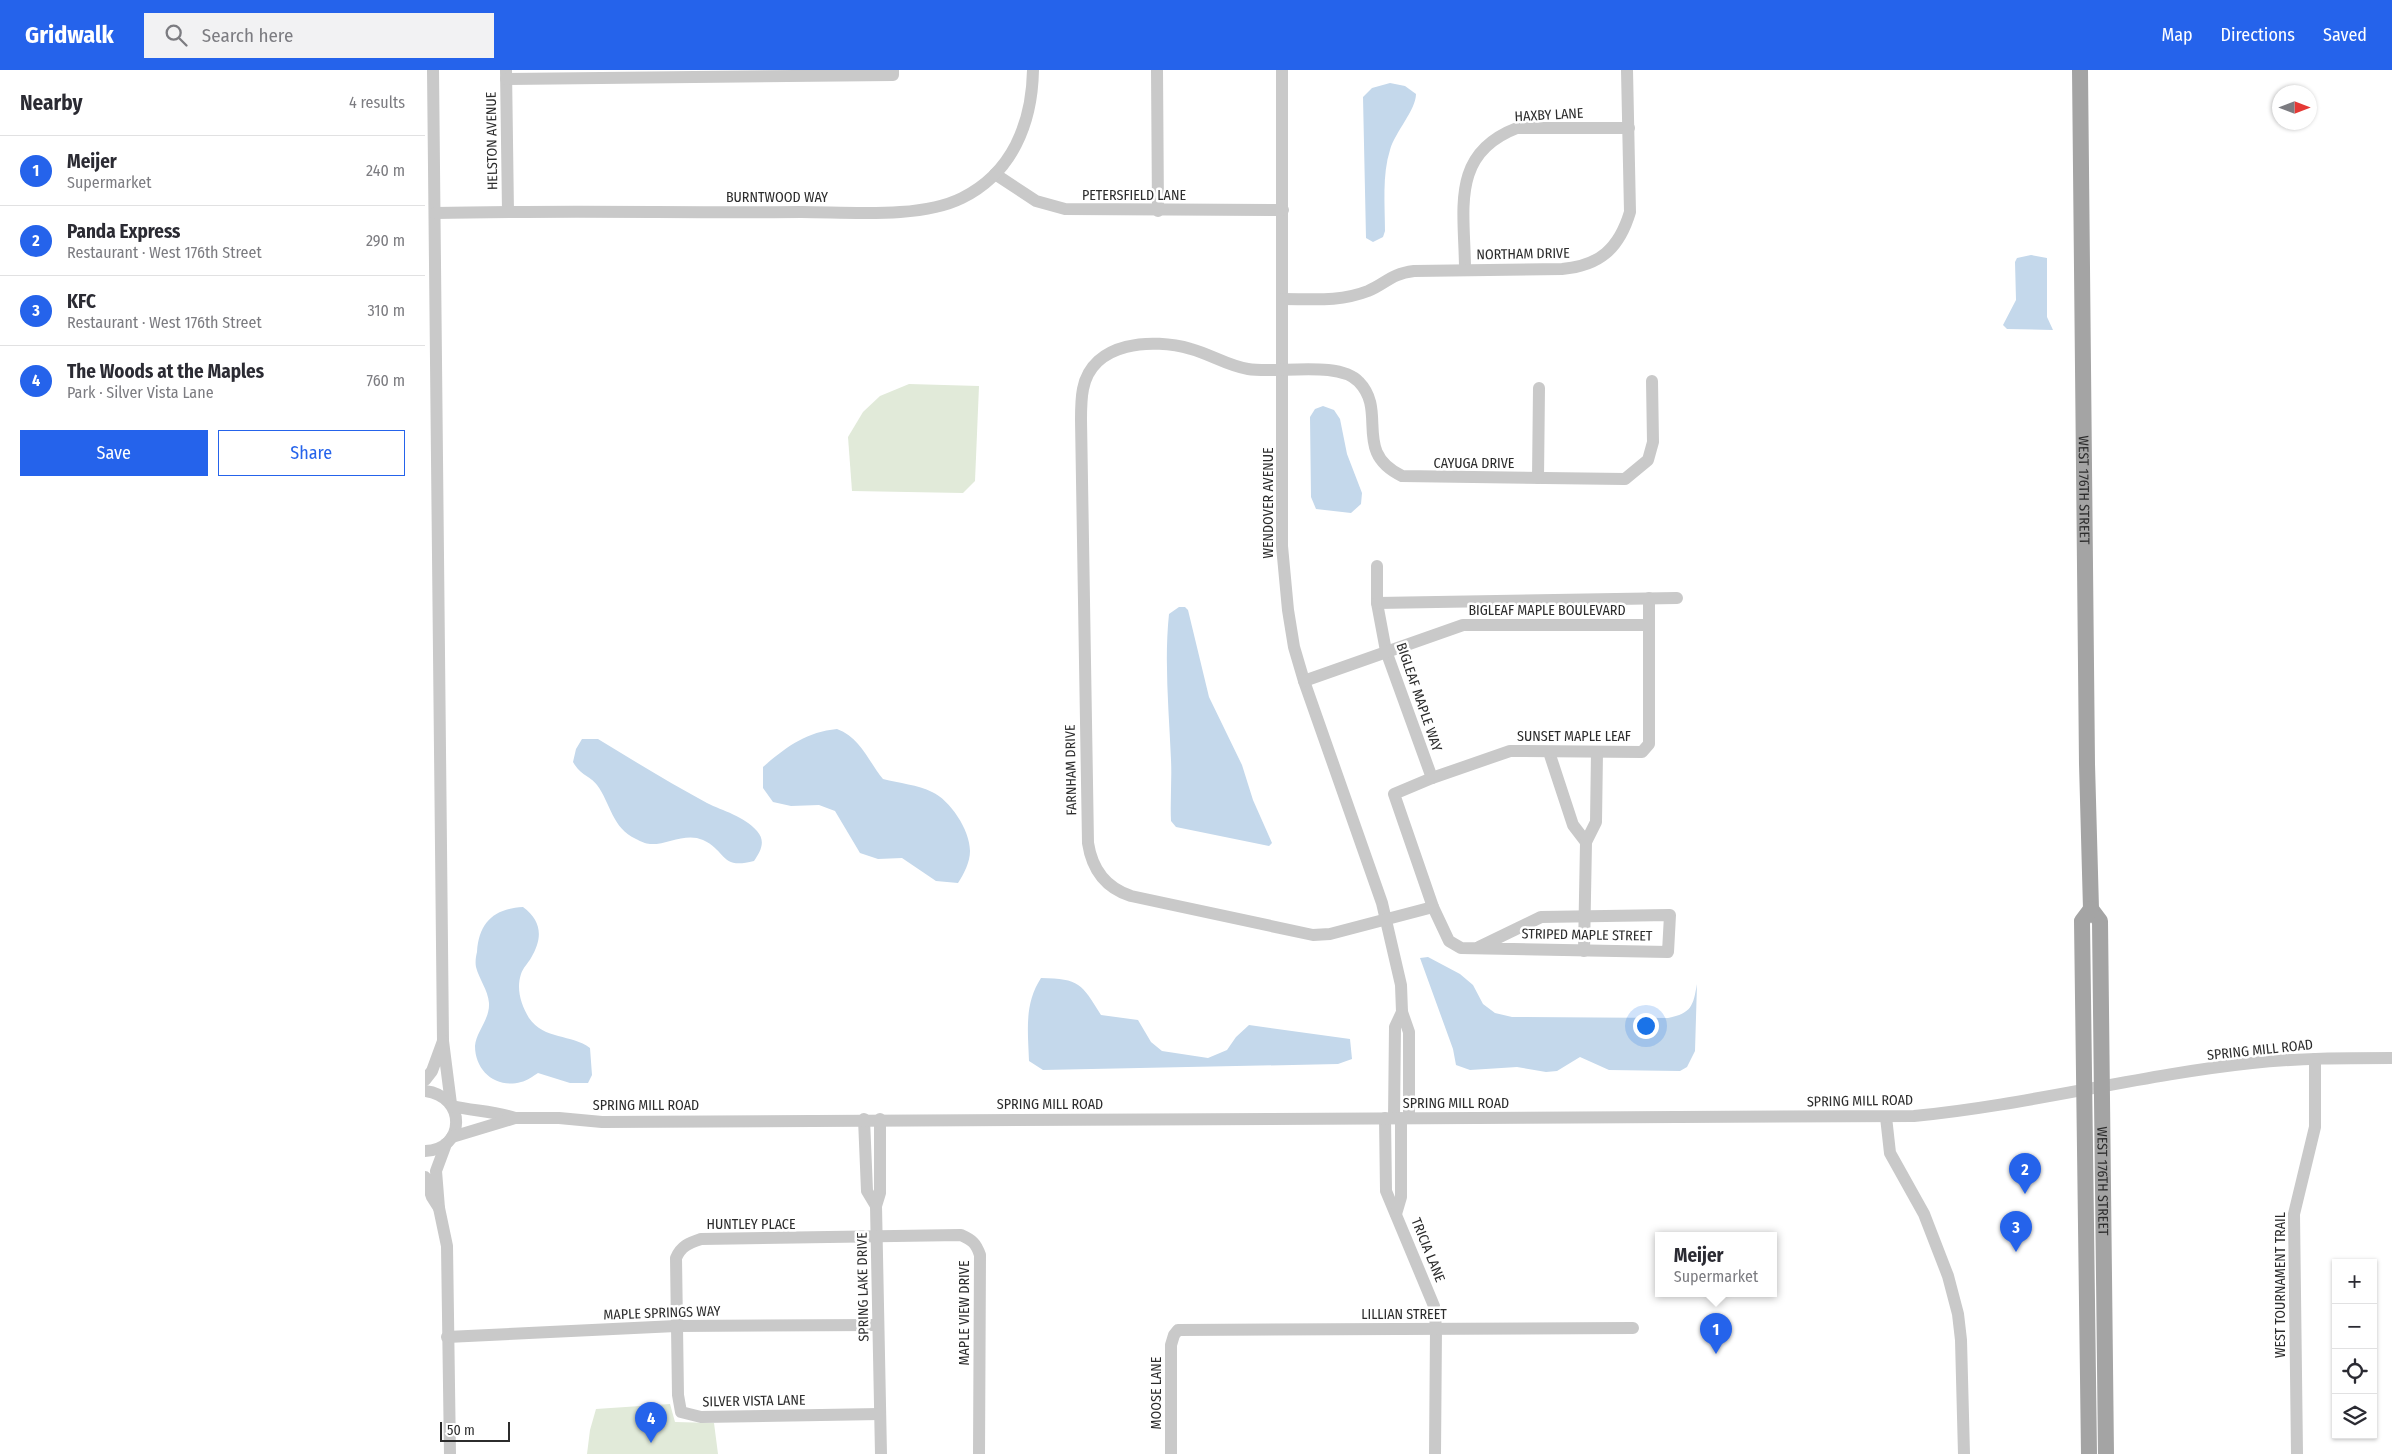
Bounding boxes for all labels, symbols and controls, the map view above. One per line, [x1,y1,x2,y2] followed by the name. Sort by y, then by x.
[144,13,494,58] search box
[25,21,114,49] text: Gridwalk
[162,21,190,49] icon: search
[202,24,293,47] text: Search here
[2161,24,2193,46] text: Map
[2221,24,2295,46] text: Directions
[2323,24,2367,46] text: Saved
[2272,85,2317,130] north arrow
[20,90,82,116] text: Nearby
[483,91,501,190] street label: HELSTON AVENUE
[349,93,405,112] text: 4 results
[1514,105,1584,125] street label: HAXBY LANE
[67,150,117,173] text: Meijer
[33,161,39,180] text: 1
[366,161,405,180] text: 240 m
[67,173,151,192] text: Supermarket
[1082,187,1186,204] street label: PETERSFIELD LANE
[726,189,828,206] street label: BURNTWOOD WAY
[67,220,180,243] text: Panda Express
[32,231,40,250] text: 2
[366,231,405,250] text: 290 m
[67,243,262,262] text: Restaurant · West 176th Street
[1476,245,1570,263] street label: NORTHAM DRIVE
[67,290,96,313] text: KFC
[32,301,40,320] text: 3
[368,301,405,320] text: 310 m
[67,313,262,332] text: Restaurant · West 176th Street
[67,360,264,383] text: The Woods at the Maples
[32,371,40,390] text: 4
[367,371,405,390] text: 760 m
[67,383,214,402] text: Park · Silver Vista Lane
[20,430,208,476] button: Save
[218,430,405,476] button: Share
[2075,435,2093,545] street label: WEST 176TH STREET
[1260,447,1277,559] street label: WENDOVER AVENUE
[1434,455,1515,472] street label: CAYUGA DRIVE
[1468,602,1626,619] street label: BIGLEAF MAPLE BOULEVARD
[1392,640,1446,754] street label: BIGLEAF MAPLE WAY
[1062,724,1080,816] street label: FARNHAM DRIVE
[1517,728,1631,745] street label: SUNSET MAPLE LEAF
[1521,925,1653,945] street label: STRIPED MAPLE STREET
[1633,1013,1659,1039] your location
[2206,1036,2314,1064] street label: SPRING MILL ROAD
[1807,1092,1913,1110] street label: SPRING MILL ROAD
[1403,1095,1509,1112] street label: SPRING MILL ROAD
[997,1096,1103,1113] street label: SPRING MILL ROAD
[593,1097,699,1114] street label: SPRING MILL ROAD
[2094,1126,2112,1236] street label: WEST 176TH STREET
[2009,1153,2041,1194] pin: 2
[2000,1211,2032,1252] pin: 3
[2272,1212,2289,1358] street label: WEST TOURNAMENT TRAIL
[1407,1215,1449,1285] street label: TRICIA LANE
[706,1216,796,1233] street label: HUNTLEY PLACE
[854,1232,872,1342] street label: SPRING LAKE DRIVE
[1655,1232,1777,1297] popup
[1674,1244,1724,1267] text: Meijer
[2332,1259,2377,1439] map controls
[2332,1259,2377,1304] button: +
[956,1260,973,1365] street label: MAPLE VIEW DRIVE
[1674,1267,1758,1286] text: Supermarket
[603,1302,721,1324] street label: MAPLE SPRINGS WAY
[2332,1304,2377,1349] button: −
[1361,1306,1447,1323] street label: LILLIAN STREET
[1700,1313,1732,1354] pin: 1
[2332,1349,2377,1394] button: locate
[1148,1356,1165,1429] street label: MOOSE LANE
[702,1392,806,1410] street label: SILVER VISTA LANE
[2332,1394,2377,1439] button: layers
[635,1402,667,1443] pin: 4
[440,1419,510,1442] scale bar
[447,1422,475,1439] text: 50 m

